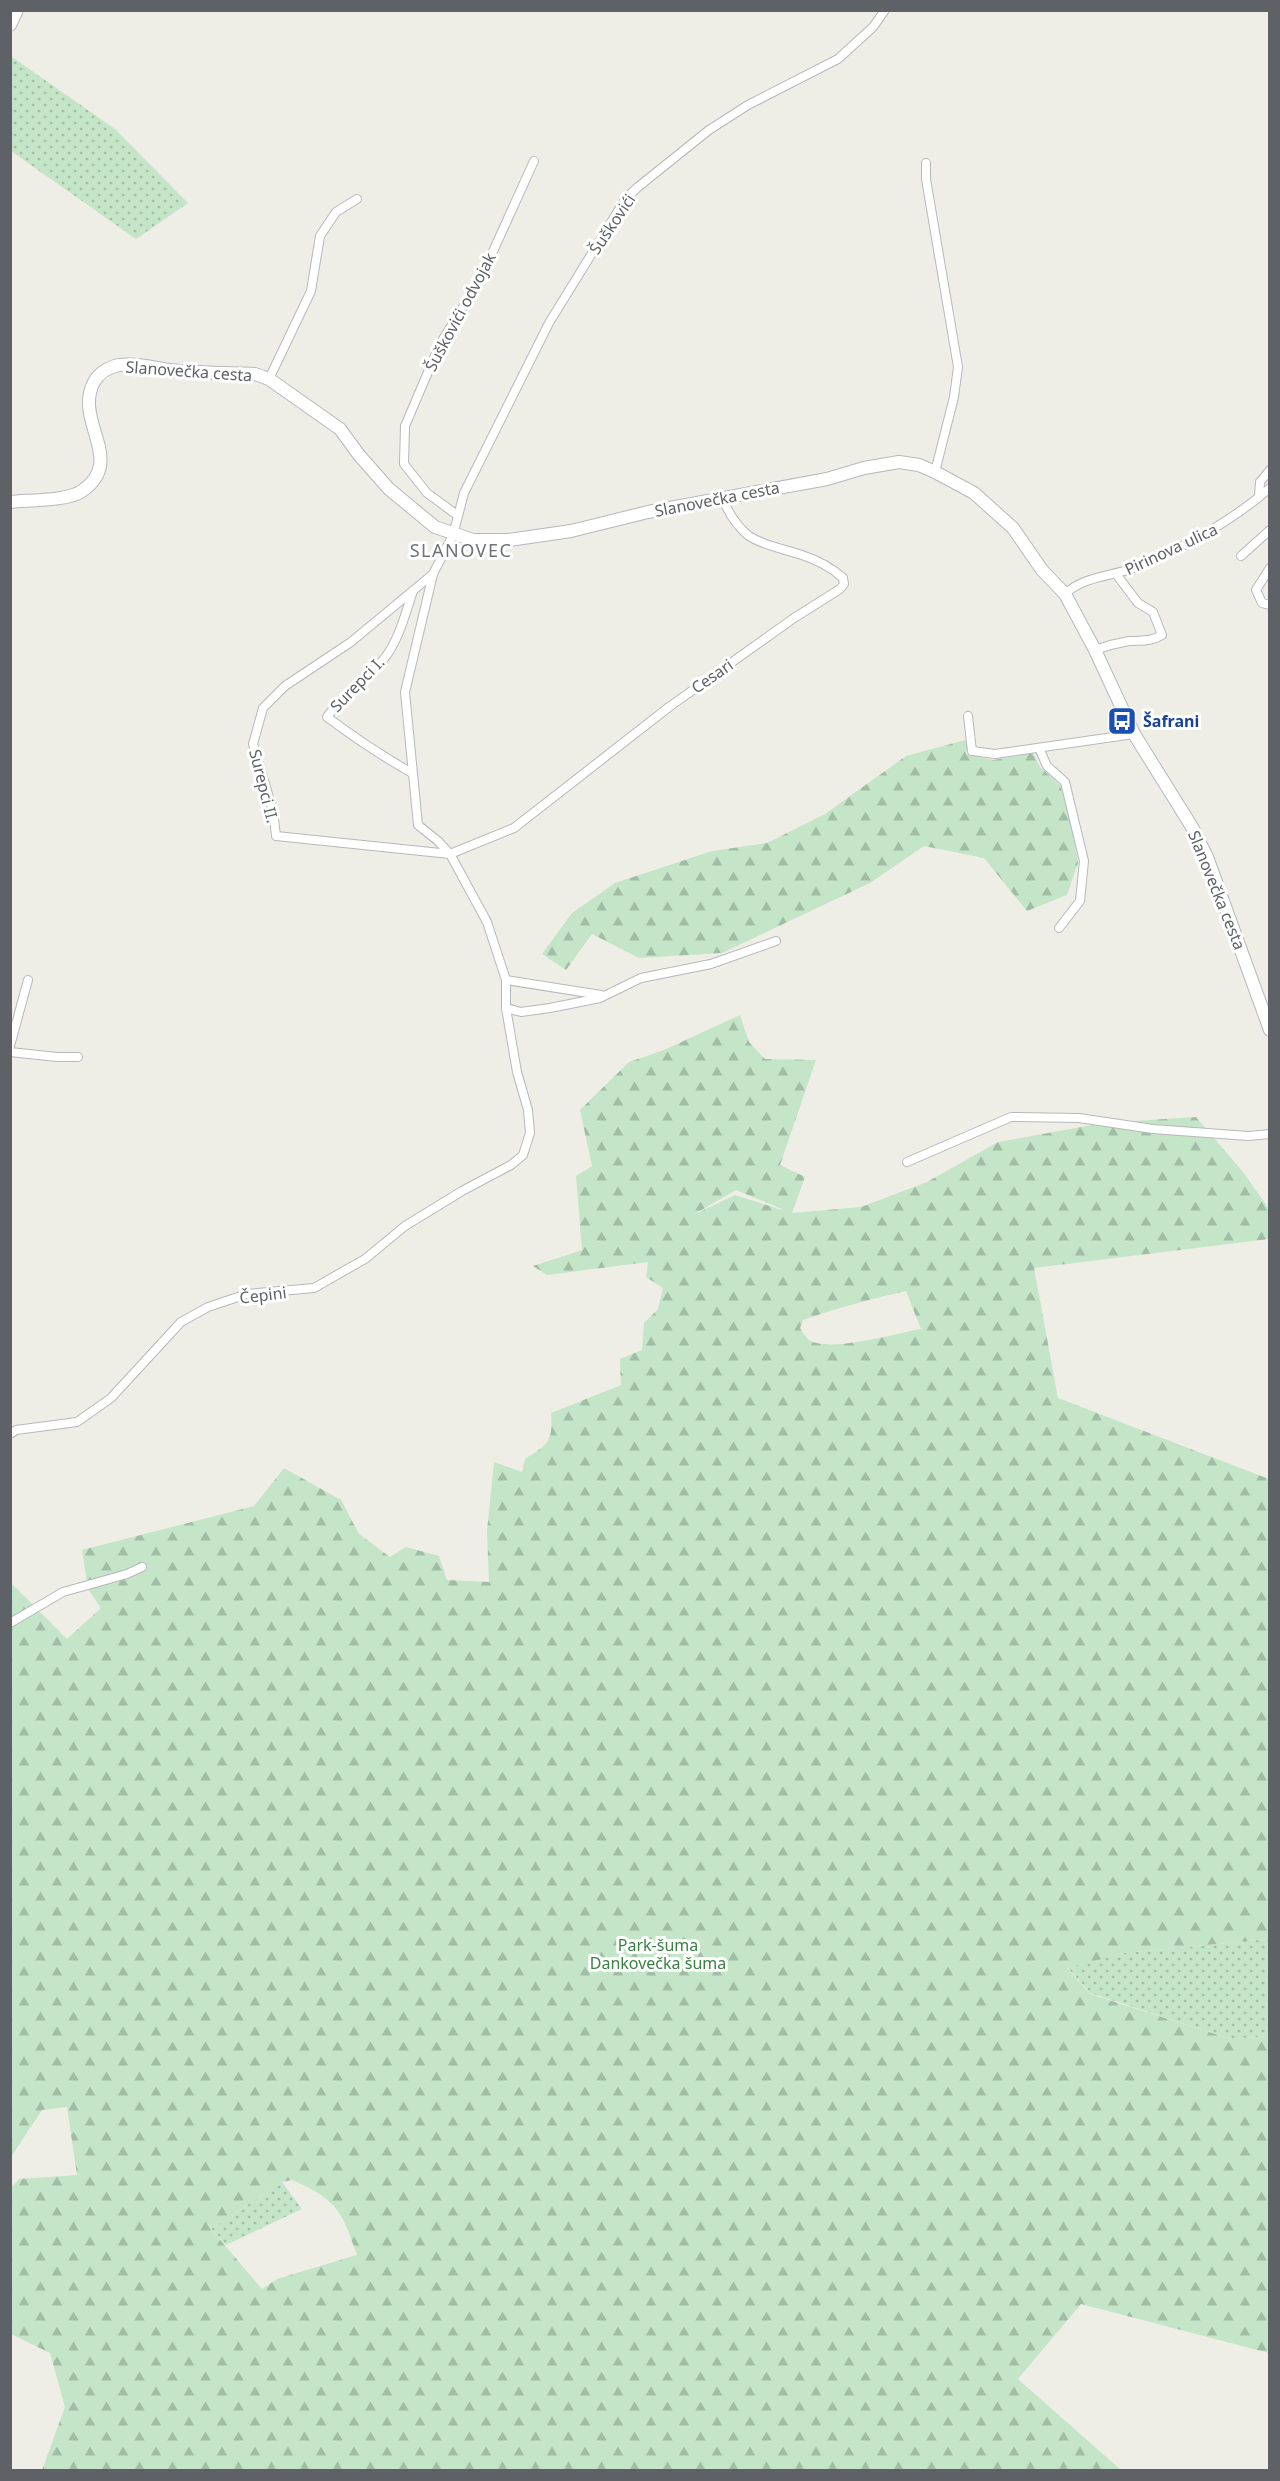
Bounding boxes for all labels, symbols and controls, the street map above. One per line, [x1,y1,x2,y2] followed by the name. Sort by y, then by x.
[584,190,640,258] street label: Šuškovići
[419,248,501,375] street label: Šuškovići odvojak
[125,356,253,386] street label: Slanovečka cesta
[653,476,781,522] street label: Slanovečka cesta
[1121,518,1221,580] street label: Pirinova ulica
[410,538,512,562] district label: SLANOVEC
[325,651,389,717] street label: Surepci I.
[687,654,737,698] street label: Cesari
[1106,705,1138,737] bus stop icon: Šafrani
[1143,710,1199,732] place label: Šafrani
[244,747,284,825] street label: Surepci II.
[1183,827,1251,953] street label: Slanovečka cesta
[238,1281,288,1309] street label: Čepini
[590,1934,726,1974] park label: Park-šuma Dankovečka šuma

